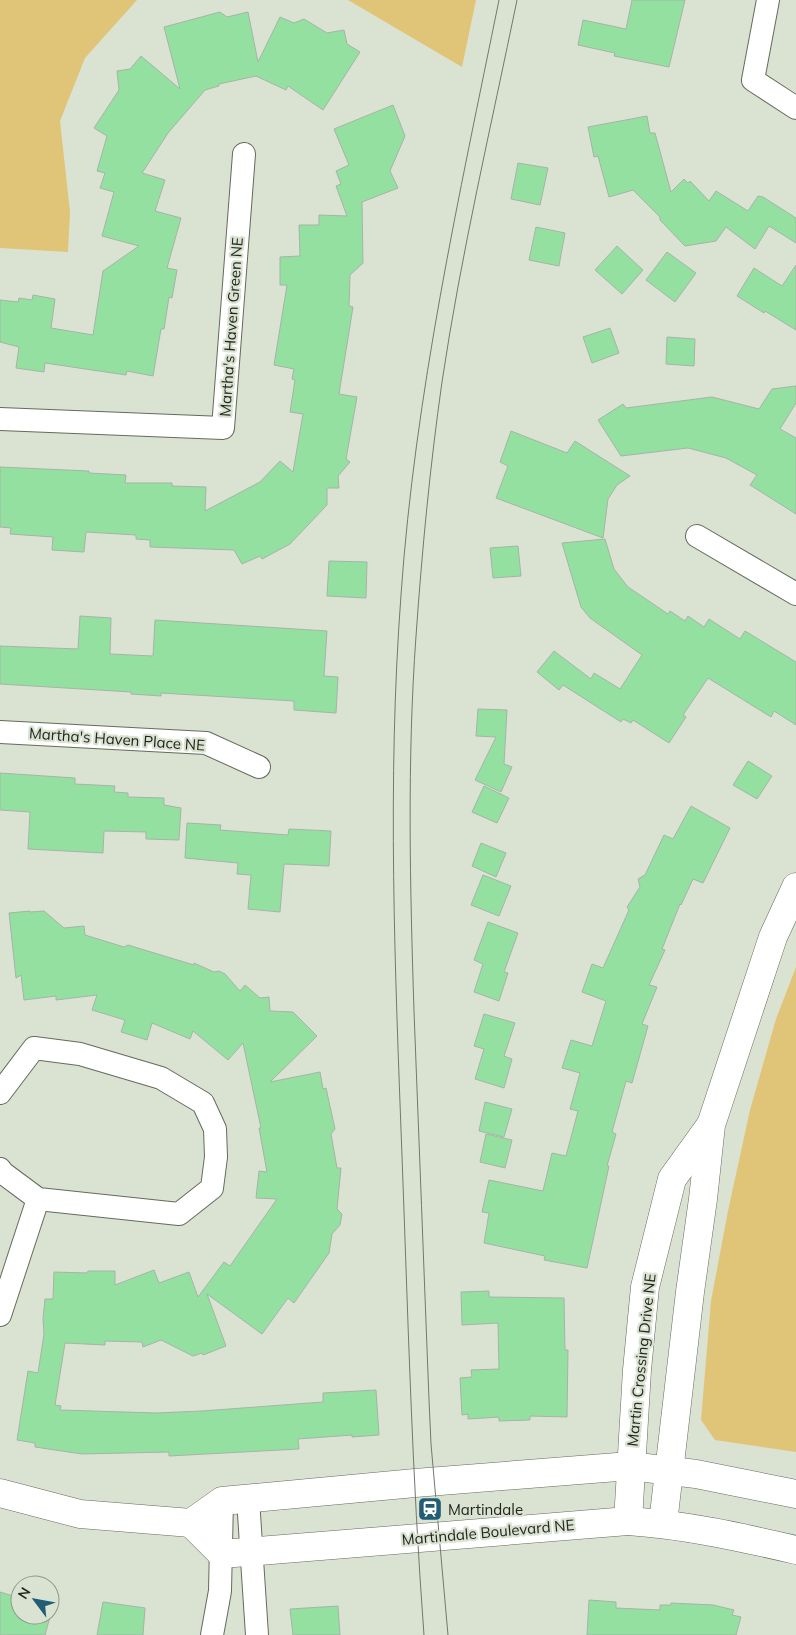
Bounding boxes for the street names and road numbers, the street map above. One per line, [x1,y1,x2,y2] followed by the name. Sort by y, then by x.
[215,236,247,417] street label: Martha's Haven Green NE
[28,723,206,755] street label: Martha's Haven Place NE
[622,1272,660,1447] street label: Martin Crossing Drive NE
[401,1515,575,1549] street label: Martindale Boulevard NE

